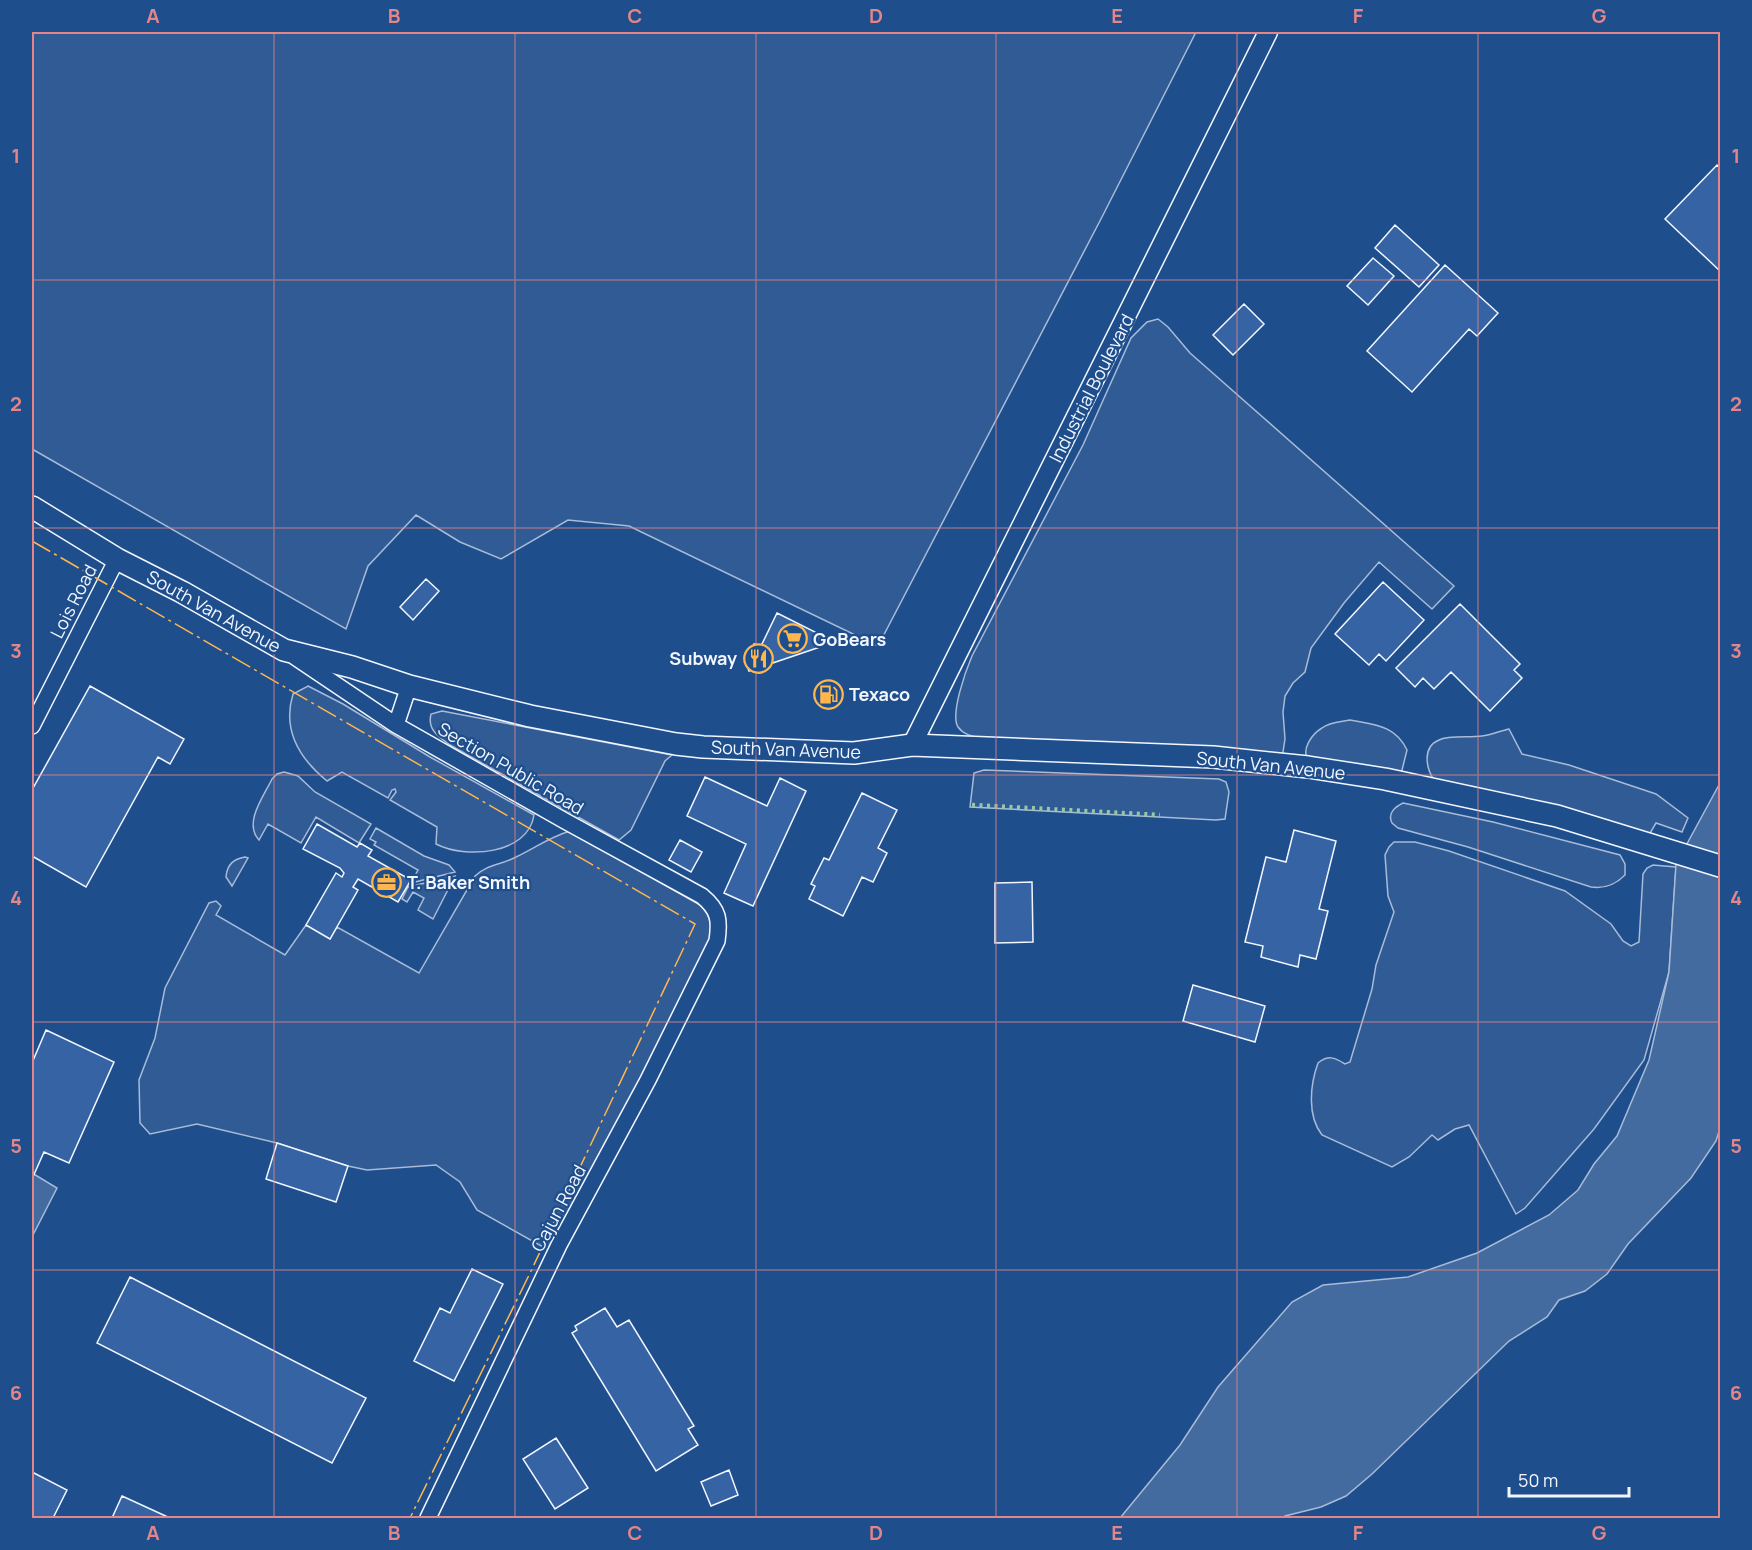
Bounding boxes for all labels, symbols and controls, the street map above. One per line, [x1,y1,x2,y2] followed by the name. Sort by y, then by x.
[146,2,160,29] text: A
[388,2,401,29] text: B
[628,2,642,29] text: C
[869,2,883,29] text: D
[1111,2,1123,29] text: E
[1353,2,1364,29] text: F
[1592,2,1607,29] text: G
[12,142,20,169] text: 1
[1732,142,1740,169] text: 1
[1043,310,1139,466] street label: Industrial Boulevard
[10,390,22,417] text: 2
[1730,390,1742,417] text: 2
[44,560,102,642] street label: Lois Road
[143,564,285,658] street label: South Van Avenue
[776,623,808,655] supermarket icon: GoBears
[813,627,887,651] place label: GoBears
[10,637,22,664] text: 3
[1730,637,1742,664] text: 3
[742,642,774,674] restaurant icon: Subway
[669,646,737,670] place label: Subway
[812,678,844,710] fuel station icon: Texaco
[849,682,910,706] place label: Texaco
[434,716,588,820] street label: Section Public Road
[711,734,861,764] street label: South Van Avenue
[1195,745,1347,785] street label: South Van Avenue
[370,866,402,898] office icon: T. Baker Smith
[407,870,530,894] place label: T. Baker Smith
[10,884,22,911] text: 4
[1730,884,1742,911] text: 4
[10,1132,22,1159] text: 5
[1730,1132,1742,1159] text: 5
[525,1160,591,1256] street label: Cajun Road
[10,1379,22,1406] text: 6
[1730,1379,1742,1406] text: 6
[1509,1460,1629,1498] scale bar
[1518,1468,1558,1492] text: 50 m
[146,1519,160,1546] text: A
[388,1519,401,1546] text: B
[628,1519,642,1546] text: C
[869,1519,883,1546] text: D
[1111,1519,1123,1546] text: E
[1353,1519,1364,1546] text: F
[1592,1519,1607,1546] text: G

